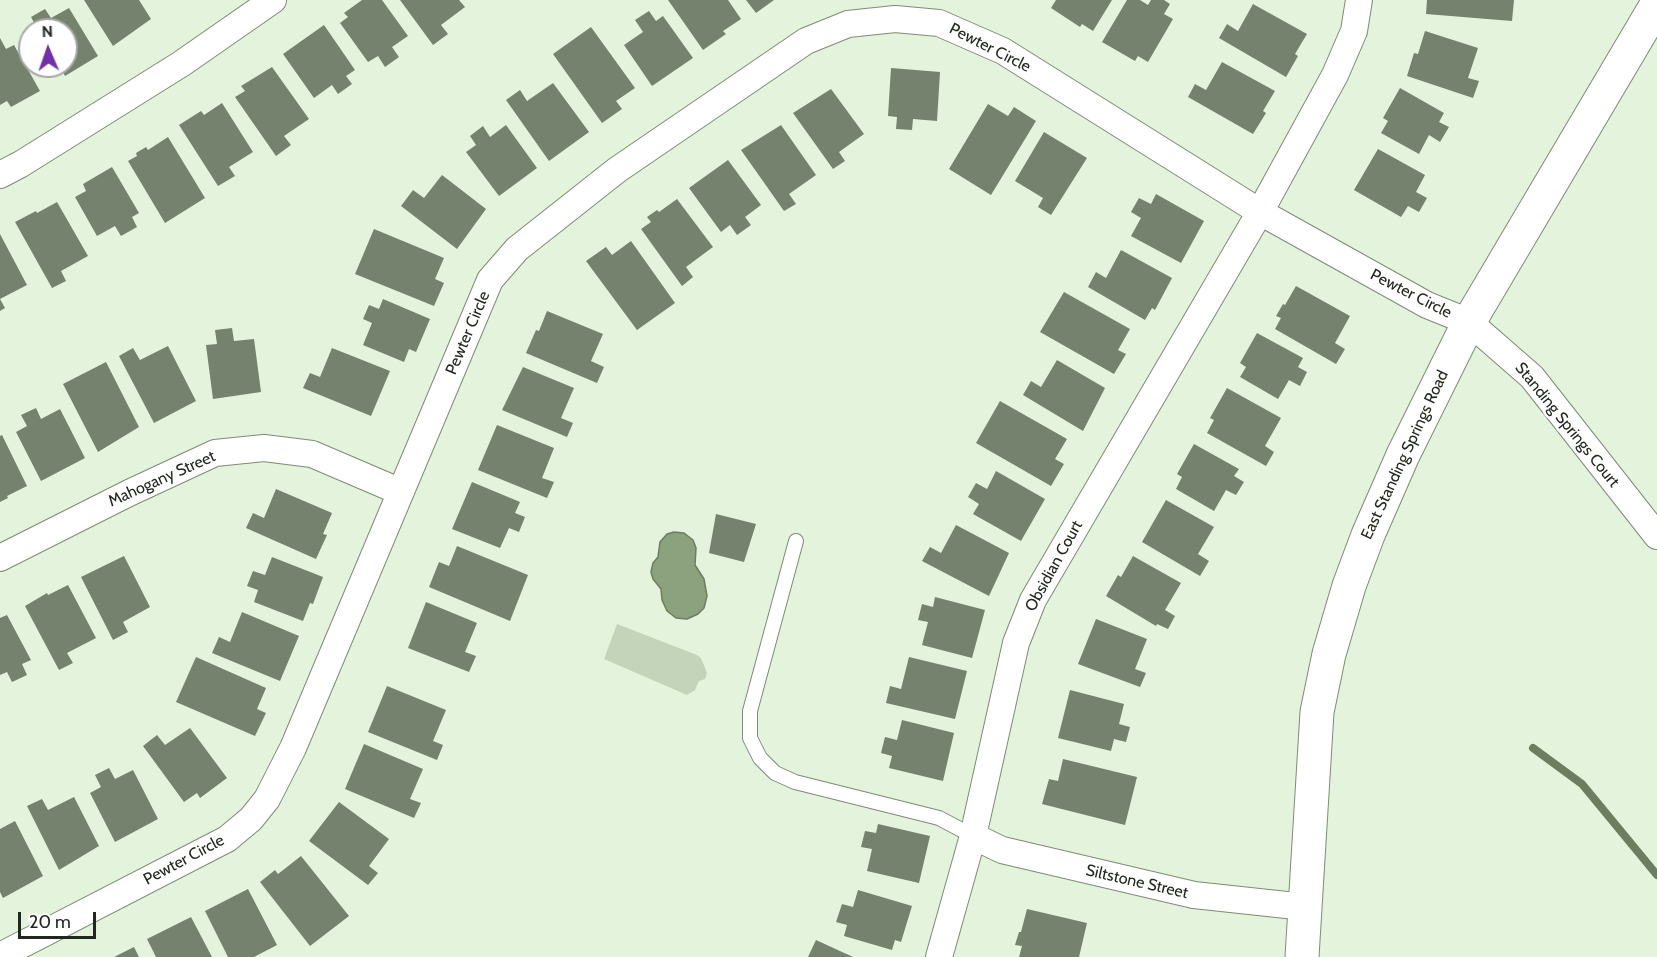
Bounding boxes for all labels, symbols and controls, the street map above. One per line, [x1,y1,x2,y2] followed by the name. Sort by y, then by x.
[18,18,78,78] north arrow
[946,19,1034,77] street label: Pewter Circle
[41,22,53,41] text: N
[1367,265,1455,323] street label: Pewter Circle
[442,288,494,378] street label: Pewter Circle
[1511,359,1623,491] street label: Standing Springs Court
[1357,367,1453,543] street label: East Standing Springs Road
[105,447,219,511] street label: Mahogany Street
[1021,517,1087,615] street label: Obsidian Court
[140,831,228,889] street label: Pewter Circle
[1084,861,1190,903] street label: Siltstone Street
[21,900,99,938] scale bar
[29,911,71,933] text: 20 m

